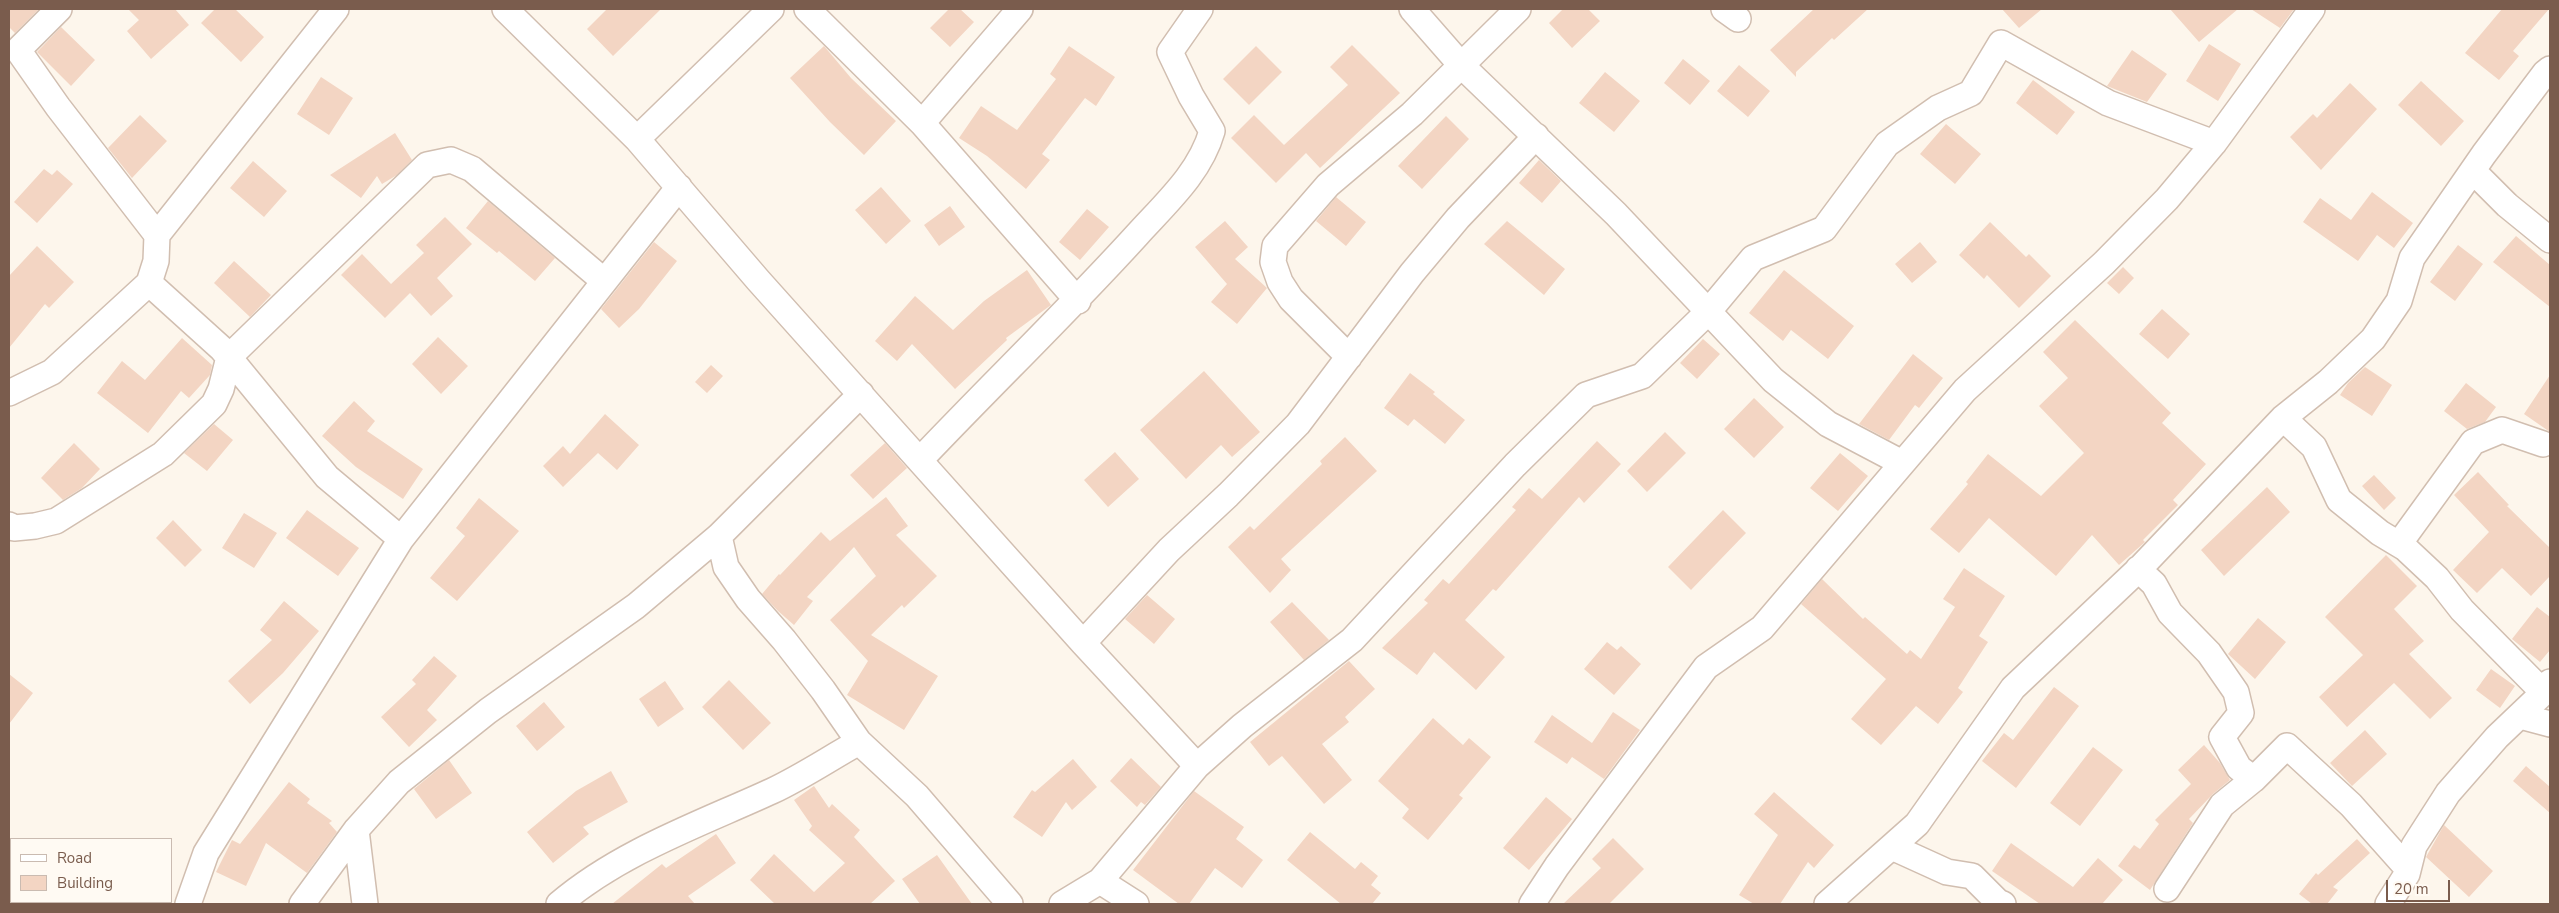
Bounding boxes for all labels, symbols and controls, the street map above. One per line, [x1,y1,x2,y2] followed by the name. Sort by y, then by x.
[10,838,172,903] legend
[57,848,92,868] text: Road
[2389,870,2453,902] scale bar
[57,873,113,893] text: Building
[2394,879,2429,899] text: 20 m

